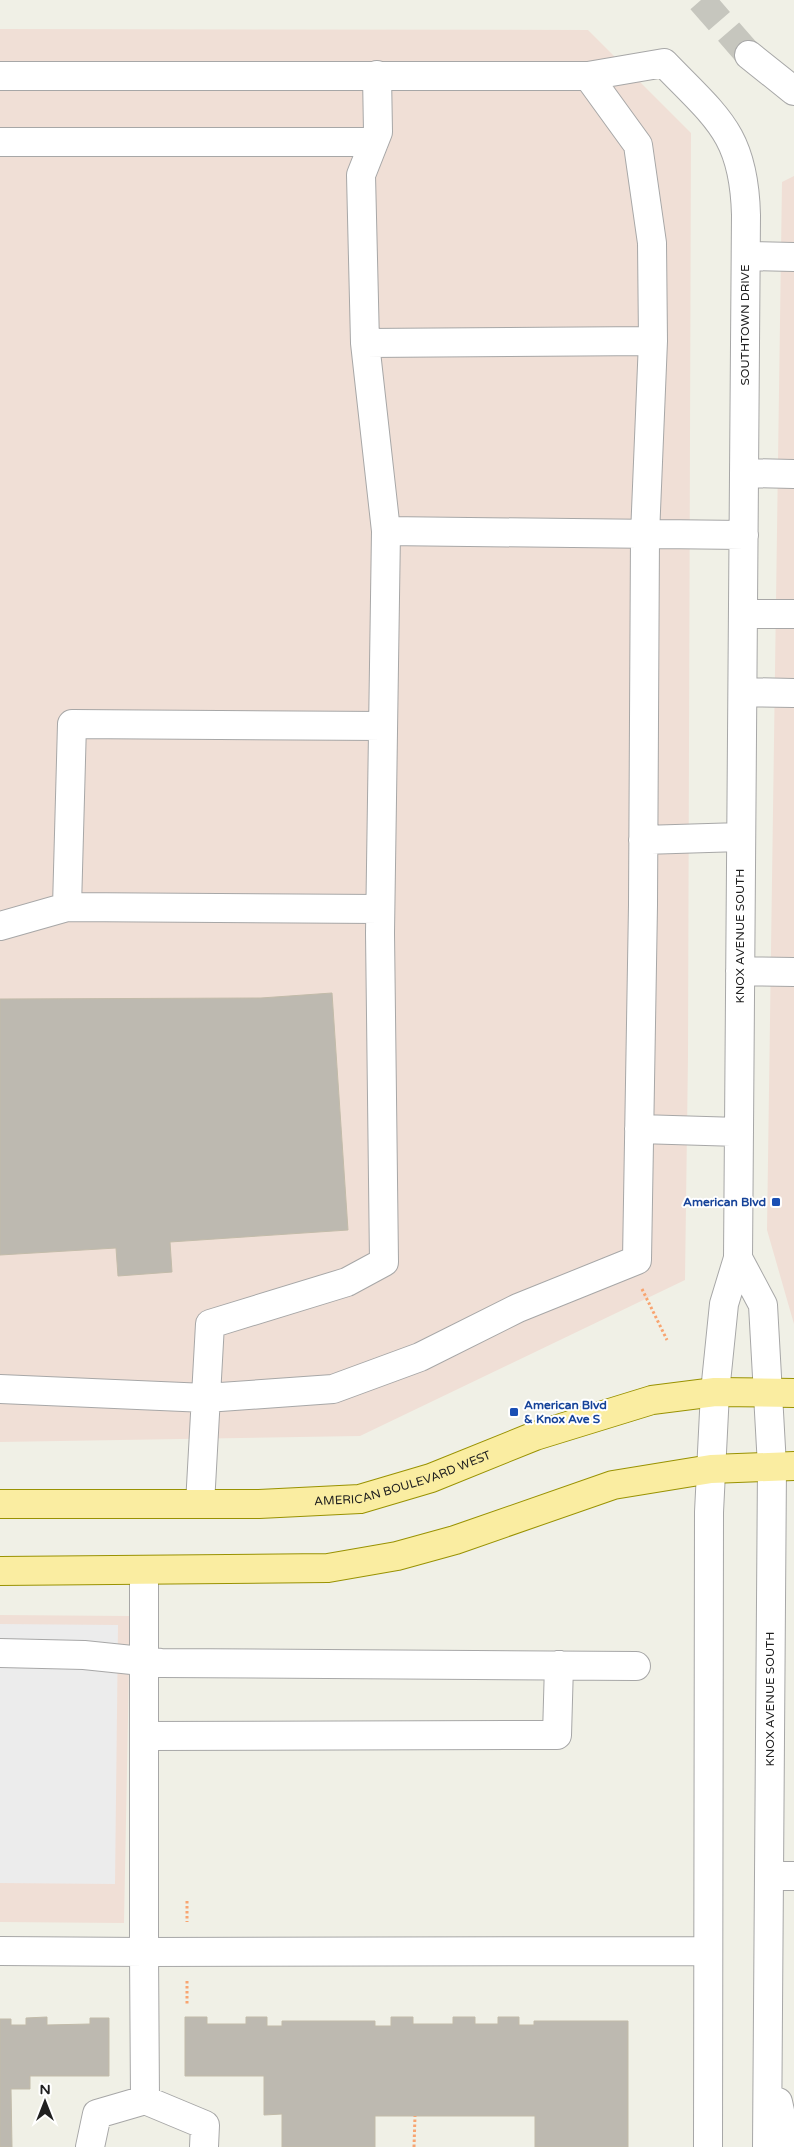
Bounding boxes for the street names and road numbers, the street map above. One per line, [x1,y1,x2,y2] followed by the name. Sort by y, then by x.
[738,264,752,386] street label: SOUTHTOWN DRIVE
[733,869,747,1003] street label: KNOX AVENUE SOUTH
[314,1447,493,1508] street label: AMERICAN BOULEVARD WEST
[763,1632,777,1766] street label: KNOX AVENUE SOUTH

